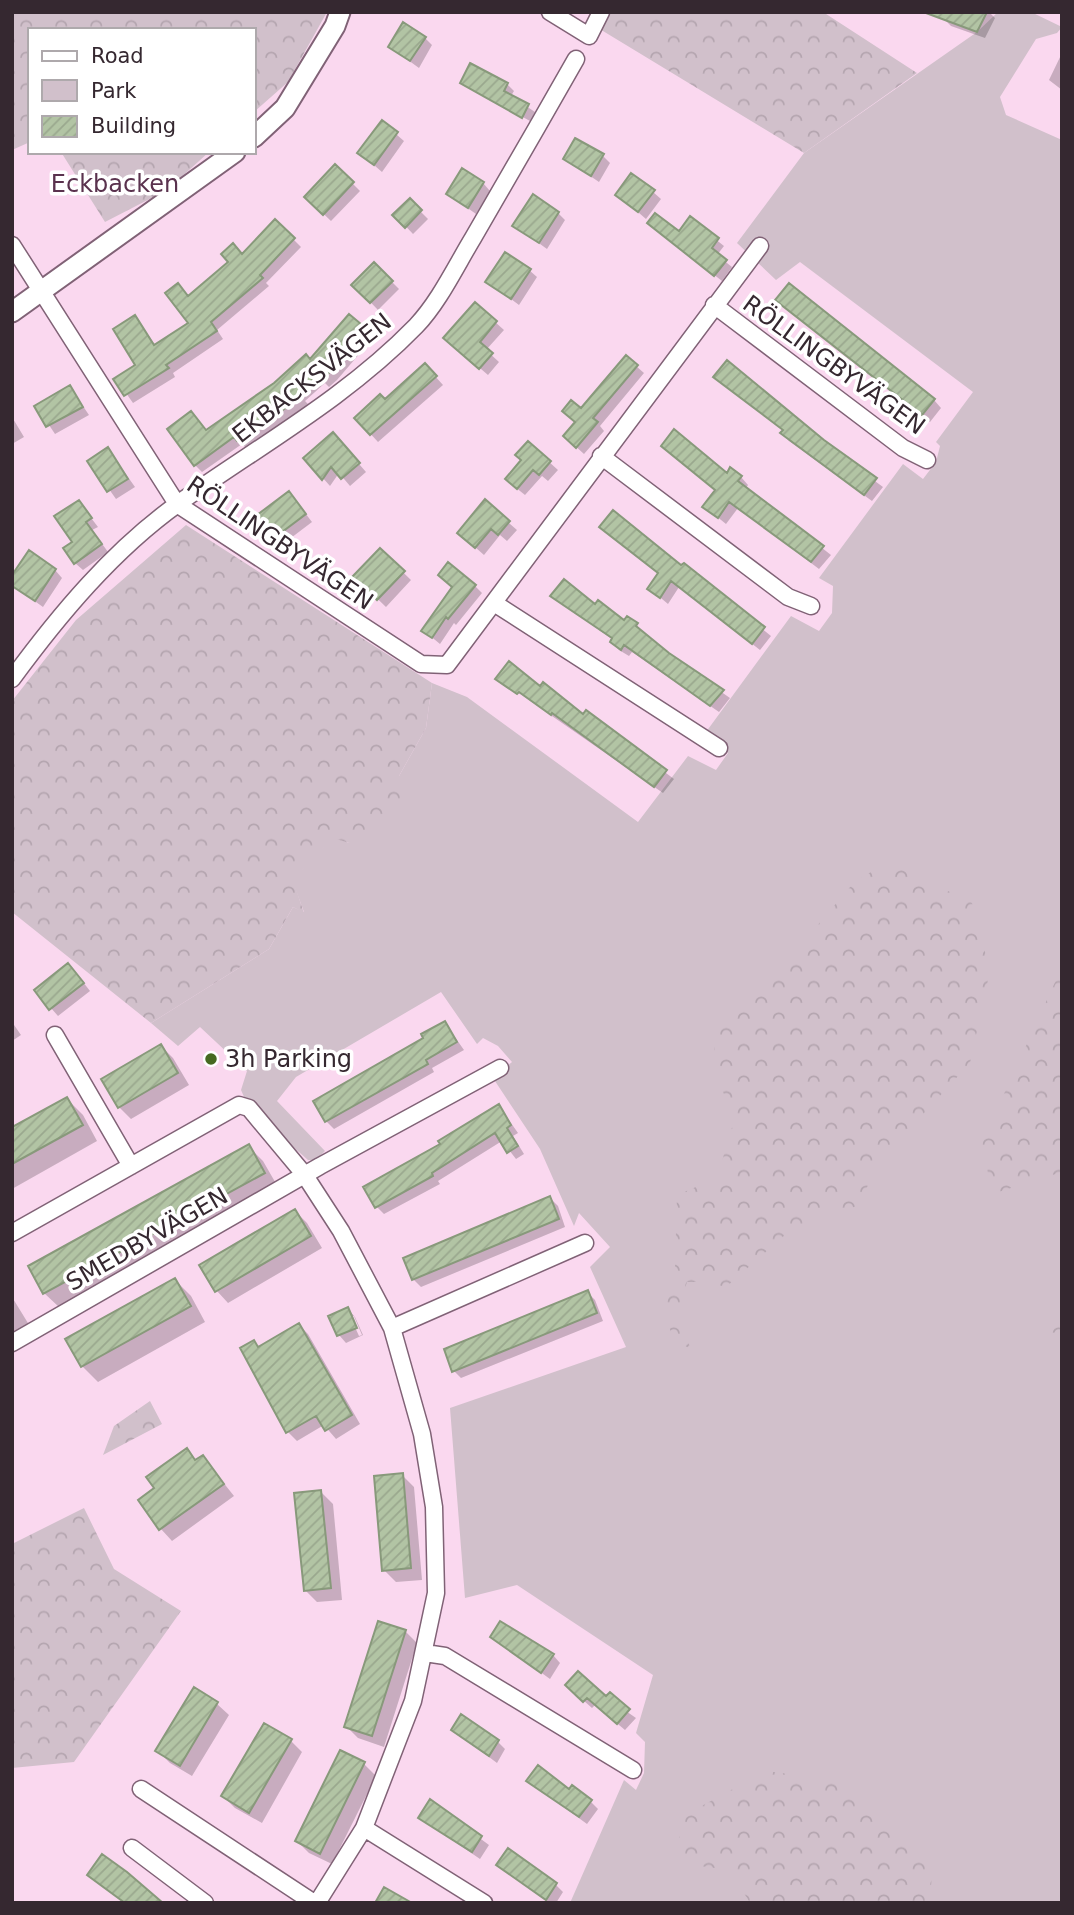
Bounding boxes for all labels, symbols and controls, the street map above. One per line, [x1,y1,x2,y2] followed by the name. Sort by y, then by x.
[28,28,256,154] legend
[91,44,144,68] text: Road
[91,79,137,103] text: Park
[91,114,176,138] text: Building
[51,170,179,198] park label: Eckbacken
[737,289,931,440] street label: RÖLLINGBYVÄGEN
[226,307,397,449] street label: EKBACKSVÄGEN
[182,470,379,616] street label: RÖLLINGBYVÄGEN
[225,1045,352,1073] place label: 3h Parking
[203,1051,219,1067] marker: 3h Parking
[61,1181,233,1297] street label: SMEDBYVÄGEN

